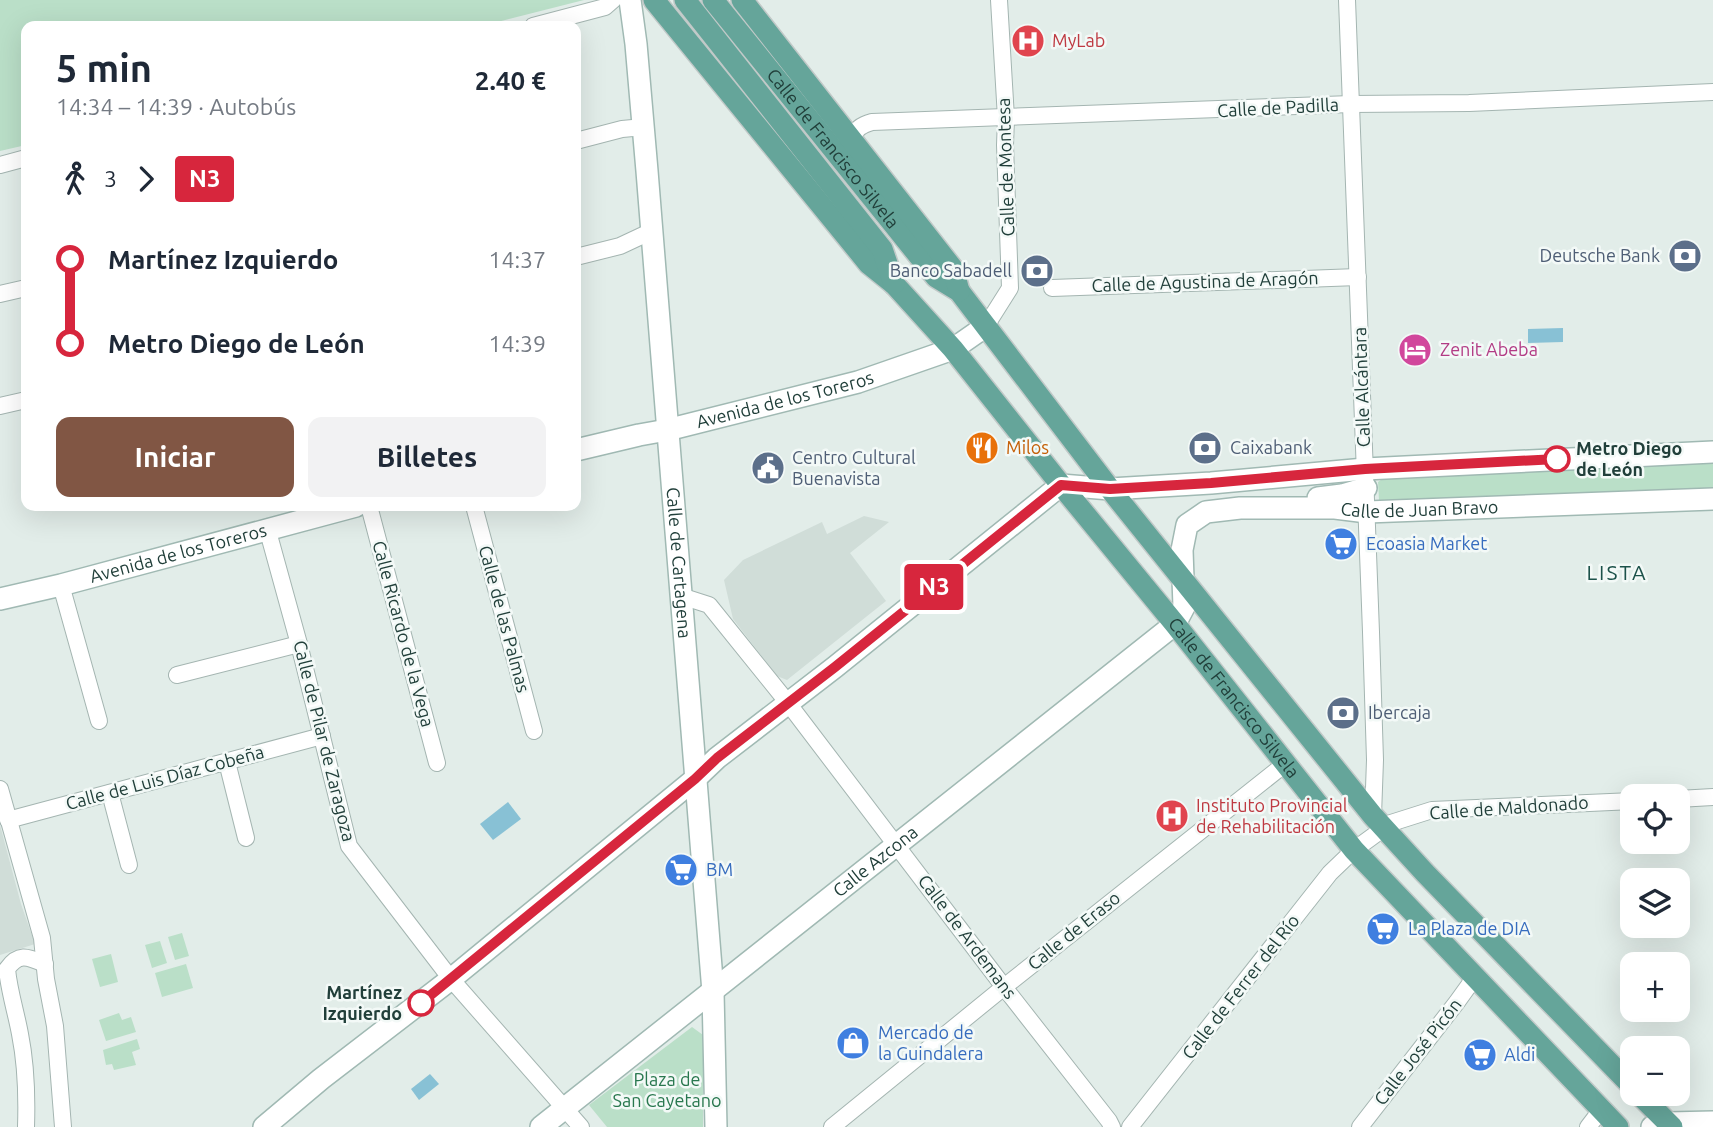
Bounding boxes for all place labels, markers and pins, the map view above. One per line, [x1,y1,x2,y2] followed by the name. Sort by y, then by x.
[1009,22,1047,60] hospital icon: MyLab
[1052,30,1105,50] place label: MyLab
[1666,237,1704,275] bank icon: Deutsche Bank
[1539,245,1660,265] place label: Deutsche Bank
[1018,252,1056,290] bank icon: Banco Sabadell
[890,260,1012,280] place label: Banco Sabadell
[1396,331,1434,369] hotel icon: Zenit Abeba
[1440,339,1538,359] place label: Zenit Abeba
[963,429,1001,467] restaurant icon: Milos
[1186,429,1224,467] bank icon: Caixabank
[1006,437,1049,457] place label: Milos
[1230,437,1312,457] place label: Caixabank
[1576,438,1682,479] place label: Metro Diego de León
[1544,446,1570,472] marker: Metro Diego de León
[792,447,916,488] place label: Centro Cultural Buenavista
[749,449,787,487] public building icon: Centro Cultural Buenavista
[1322,525,1360,563] supermarket icon: Ecoasia Market
[1366,533,1487,553] place label: Ecoasia Market
[1324,694,1362,732] bank icon: Ibercaja
[1368,702,1431,722] place label: Ibercaja
[1196,795,1348,836] place label: Instituto Provincial de Rehabilitación
[1153,797,1191,835] hospital icon: Instituto Provincial de Rehabilitación
[662,851,700,889] supermarket icon: BM
[706,859,733,879] place label: BM
[1364,910,1402,948] supermarket icon: La Plaza de DIA
[1408,918,1531,938] place label: La Plaza de DIA
[322,982,402,1023] place label: Martínez Izquierdo
[408,990,434,1016] marker: Martínez Izquierdo
[878,1022,983,1063] place label: Mercado de la Guindalera
[834,1024,872,1062] shop icon: Mercado de la Guindalera
[1461,1036,1499,1074] supermarket icon: Aldi
[1504,1044,1535,1064] place label: Aldi

